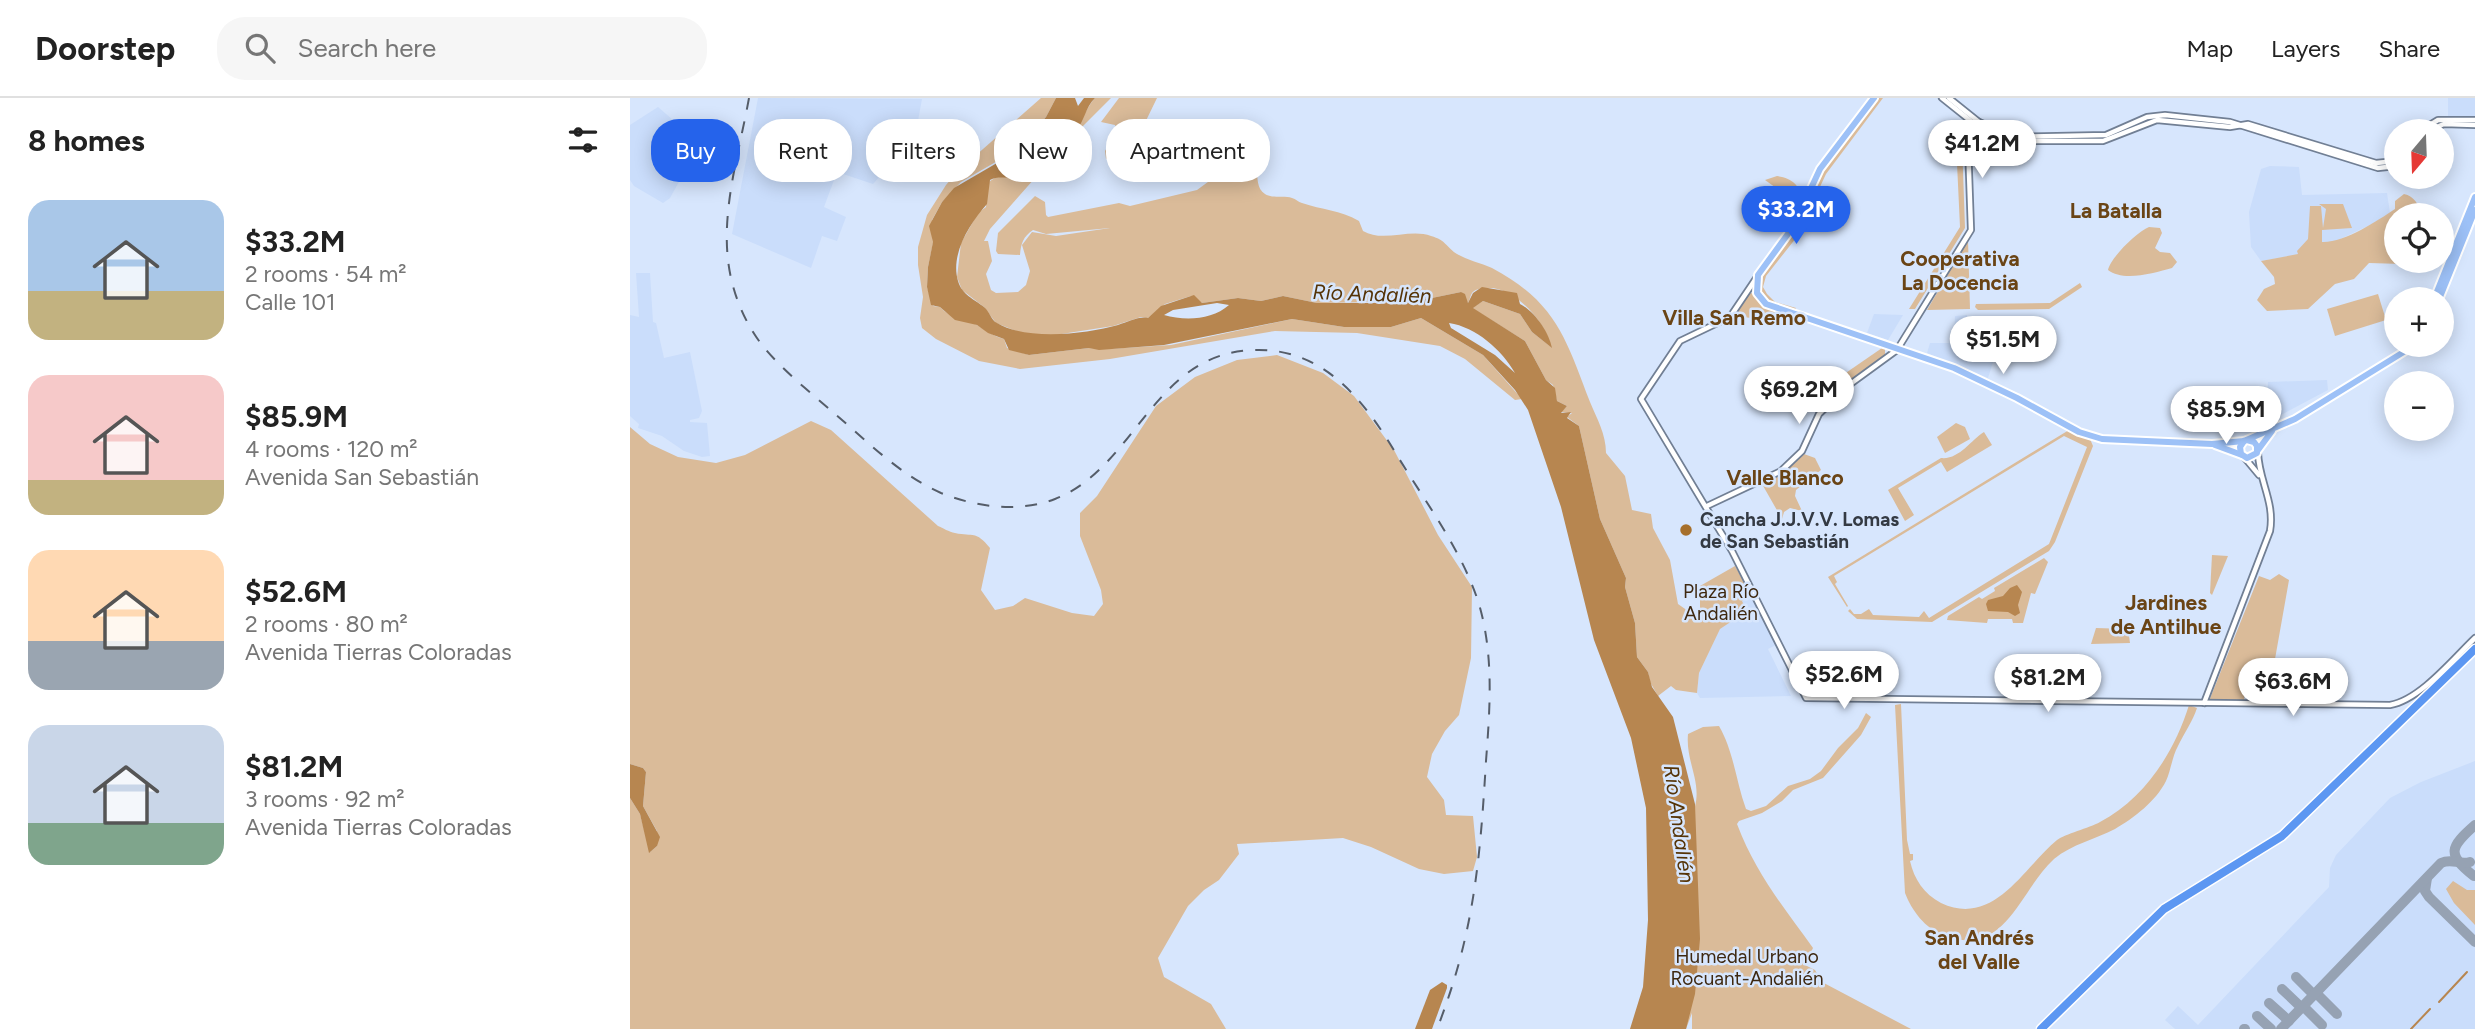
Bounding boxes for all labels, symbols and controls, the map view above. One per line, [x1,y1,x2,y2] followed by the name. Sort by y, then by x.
[217,17,707,80] search box
[35,29,175,68] text: Doorstep
[241,29,279,67] icon: search
[297,32,436,64] text: Search here
[2186,34,2233,63] text: Map
[2271,34,2340,63] text: Layers
[2378,34,2440,63] text: Share
[651,119,740,182] chip: Buy
[754,119,852,182] chip: Rent
[866,119,980,182] chip: Filters
[994,119,1092,182] chip: New
[1106,119,1270,182] chip: Apartment
[2384,119,2454,189] north arrow
[2384,119,2454,441] map controls
[1925,120,2039,180] pin: $41.2M
[564,121,602,159] icon: filters
[28,122,145,159] text: 8 homes
[1944,129,2020,157] text: $41.2M
[1739,186,1853,246] pin: $33.2M
[1757,195,1835,223] text: $33.2M
[2070,198,2162,223] district label: La Batalla
[2384,203,2454,273] button: locate
[245,223,346,260] text: $33.2M
[84,228,168,312] icon: home
[1900,246,2020,295] district label: Cooperativa La Docencia
[245,260,407,288] text: 2 rooms · 54 m²
[1312,279,1432,308] water label: Río Andalién
[2384,287,2454,357] button: +
[245,288,335,316] text: Calle 101
[1662,305,1806,330] district label: Villa San Remo
[1946,316,2060,376] pin: $51.5M
[1966,325,2040,353] text: $51.5M
[1742,366,1856,426] pin: $69.2M
[2384,371,2454,441] button: −
[1760,375,1838,403] text: $69.2M
[2169,386,2283,446] pin: $85.9M
[2187,395,2265,423] text: $85.9M
[245,398,348,435] text: $85.9M
[84,403,168,487] icon: home
[245,435,418,463] text: 4 rooms · 120 m²
[245,463,479,491] text: Avenida San Sebastián
[1726,465,1844,490] district label: Valle Blanco
[1700,508,1899,553] place label: Cancha J.J.V.V. Lomas de San Sebastián
[1678,522,1694,538] marker: Cancha J.J.V.V. Lomas de San Sebastián
[245,573,347,610] text: $52.6M
[84,578,168,662] icon: home
[1683,580,1759,625] park label: Plaza Río Andalién
[2111,590,2222,639] district label: Jardines de Antilhue
[245,610,408,638] text: 2 rooms · 80 m²
[245,638,512,666] text: Avenida Tierras Coloradas
[1787,652,1901,711] pin: $52.6M
[1991,654,2105,714] pin: $81.2M
[2236,658,2350,718] pin: $63.6M
[1805,660,1883,688] text: $52.6M
[2010,663,2086,691] text: $81.2M
[2254,667,2332,695] text: $63.6M
[245,748,343,785] text: $81.2M
[84,753,168,837] icon: home
[1659,763,1700,885] water label: Río Andalién
[245,785,405,813] text: 3 rooms · 92 m²
[245,813,512,841] text: Avenida Tierras Coloradas
[1924,925,2034,974] district label: San Andrés del Valle
[1670,945,1824,990] park label: Humedal Urbano Rocuant-Andalién

